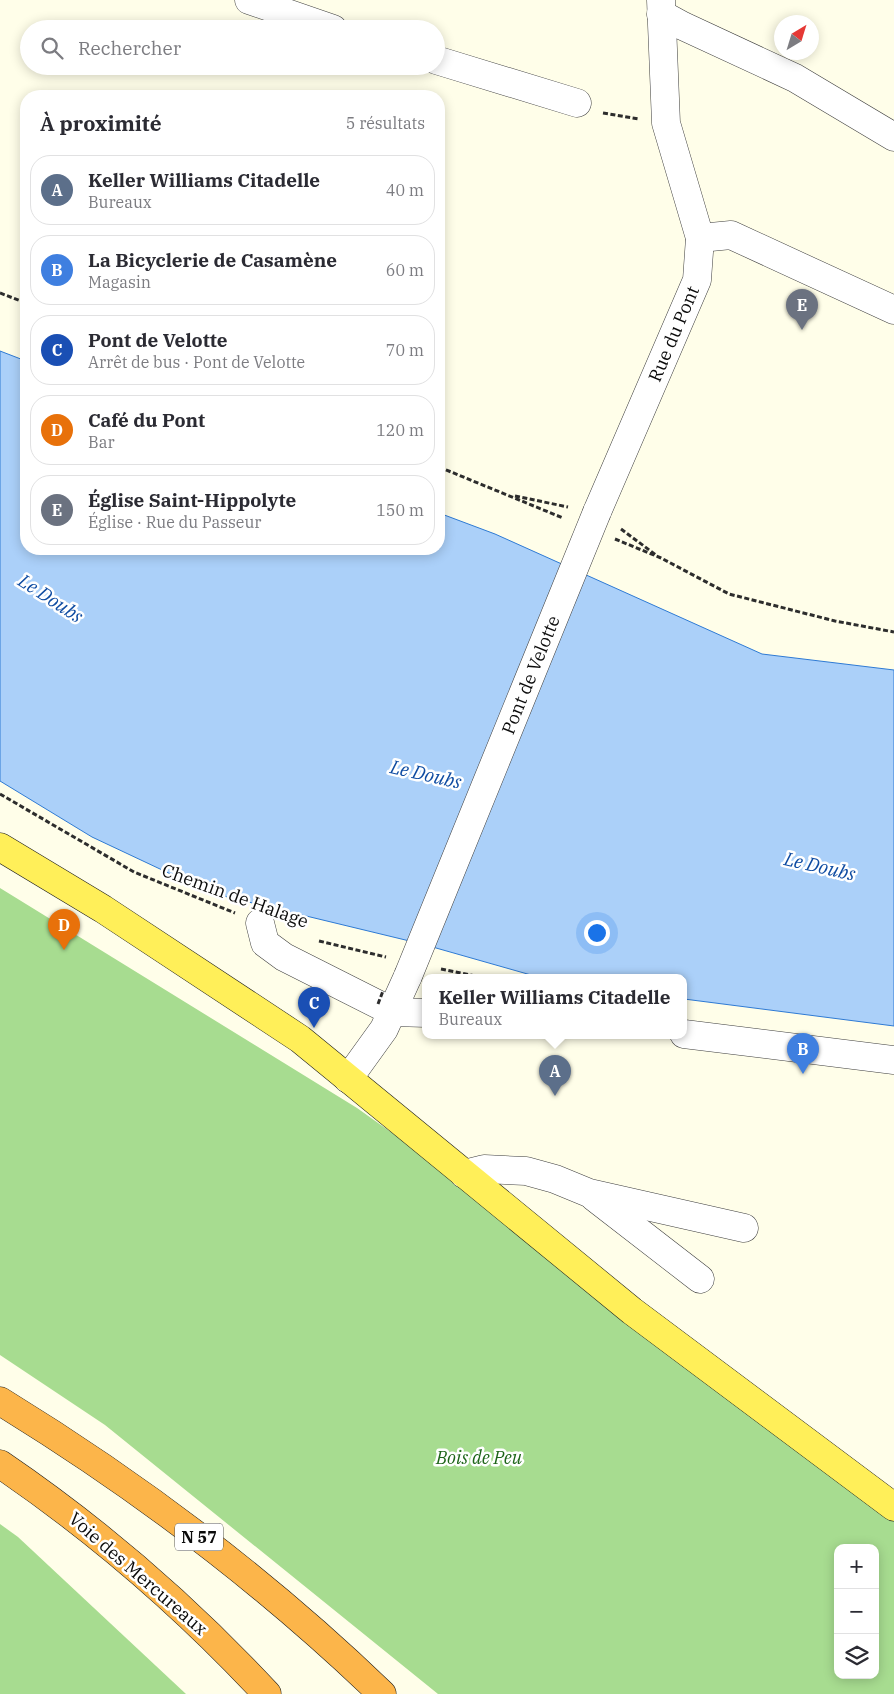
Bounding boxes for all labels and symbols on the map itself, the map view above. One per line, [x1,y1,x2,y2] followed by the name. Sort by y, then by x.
[774,15,819,60] north arrow
[643,282,704,385] street label: Rue du Pont
[786,289,818,330] pin: E
[13,568,88,628] water label: Le Doubs
[496,612,565,738] street label: Pont de Velotte
[387,754,464,794] water label: Le Doubs
[781,846,858,886] water label: Le Doubs
[159,858,312,933] street label: Chemin de Halage
[48,909,80,950] pin: D
[584,920,610,946] your location
[298,987,330,1028] pin: C
[787,1033,819,1074] pin: B
[539,1055,571,1096] pin: A
[435,1446,523,1469] park label: Bois de Peu
[64,1507,213,1640] street label: Voie des Mercureaux
[175,1524,223,1550] road number: N 57

